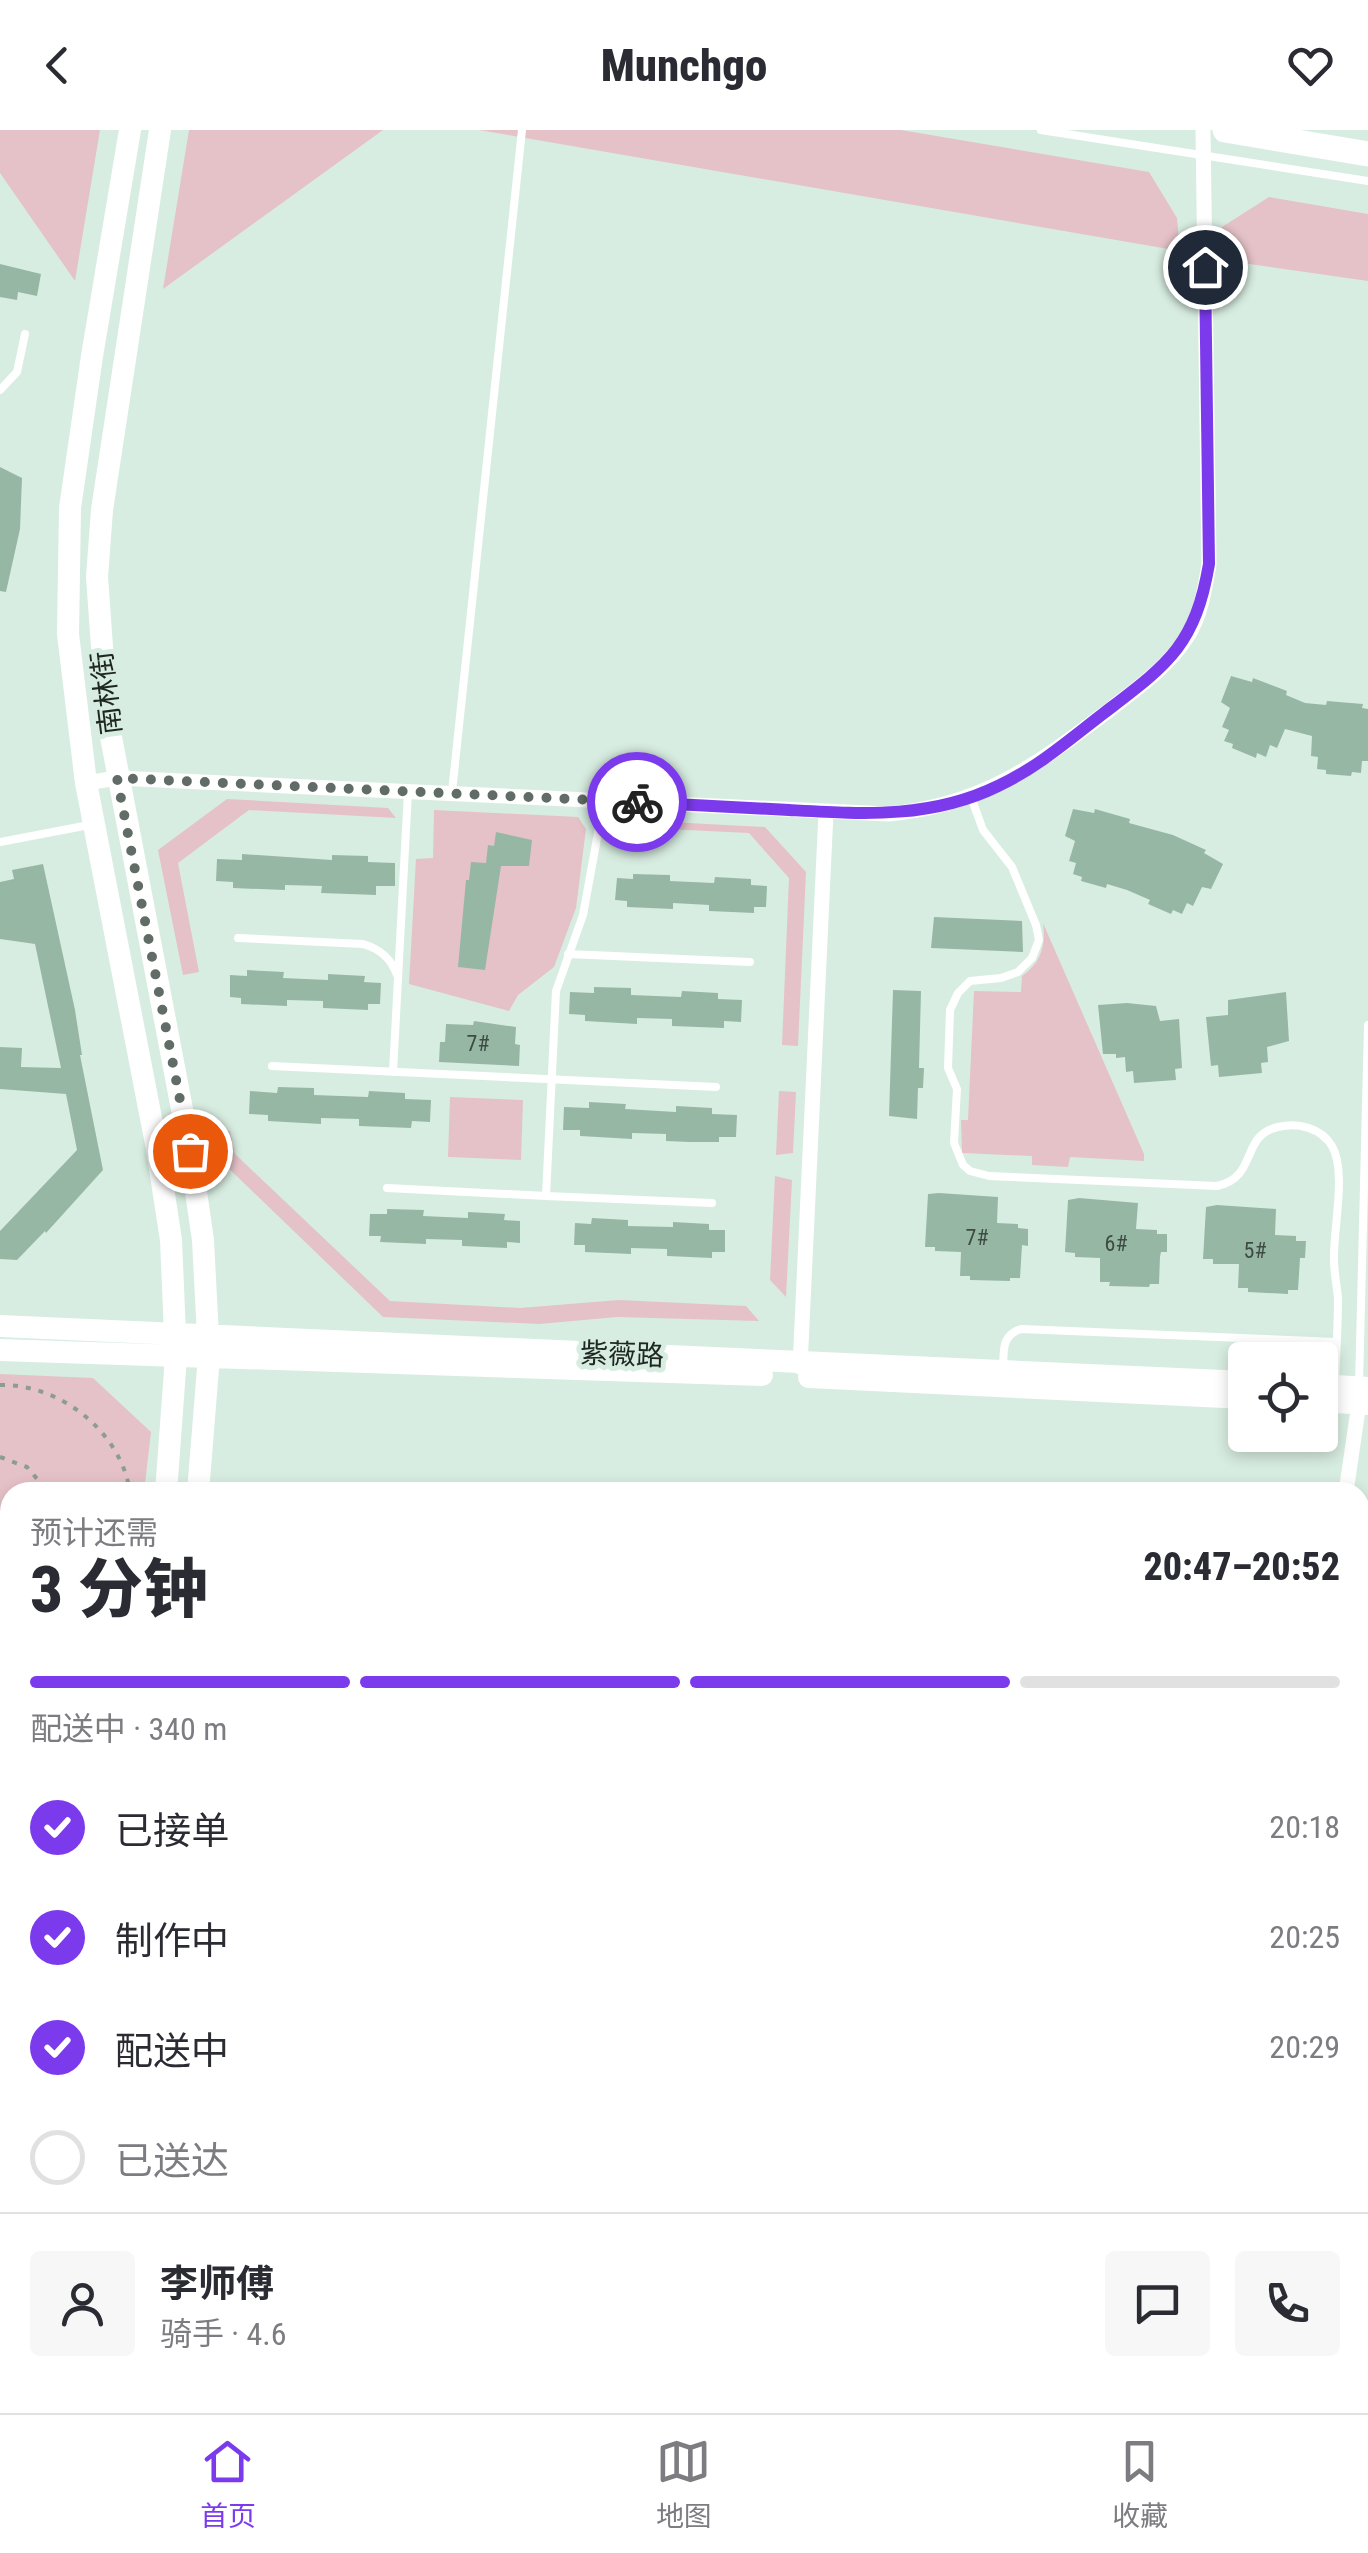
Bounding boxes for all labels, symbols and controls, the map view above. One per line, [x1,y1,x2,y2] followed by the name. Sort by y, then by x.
[30,38,85,93] icon: back
[1283,38,1338,93] icon: heart
[601,39,767,92] text: Munchgo
[1163,225,1248,310] pin
[1178,240,1233,295] icon: home
[85,649,128,737] street label: 南林街
[587,752,687,852] courier
[610,775,665,830] icon: bike
[467,1031,489,1056] house number: 7#
[148,1109,233,1194] pin
[163,1124,218,1179] icon: bag
[966,1225,988,1250] house number: 7#
[1105,1231,1127,1256] house number: 6#
[1244,1238,1266,1263] house number: 5#
[579,1337,665,1372] street label: 紫薇路
[1228,1342,1338,1452] map controls
[1228,1342,1338,1452] button: locate
[30,1514,158,1552] text: 预计还需
[1143,1545,1340,1589] text: 20:47–20:52
[30,1552,208,1628] text: 3 分钟
[30,1710,227,1748] text: 配送中 · 340 m
[30,1800,85,1855] icon: check
[1269,1808,1340,1846] text: 20:18
[115,1809,229,1853] text: 已接单
[30,1910,85,1965] icon: check
[1269,1918,1340,1956] text: 20:25
[115,1919,229,1963] text: 制作中
[30,2020,85,2075] icon: check
[1269,2028,1340,2066] text: 20:29
[115,2029,229,2073] text: 配送中
[115,2139,229,2183] text: 已送达
[30,2251,135,2356] button: person
[1105,2251,1210,2356] button: chat
[1235,2251,1340,2356] button: phone
[160,2262,274,2306] text: 李师傅
[160,2315,287,2353] text: 骑手 · 4.6
[200,2434,256,2534] tab: 首页
[656,2434,712,2534] tab: 地图
[1112,2434,1168,2534] tab: 收藏

